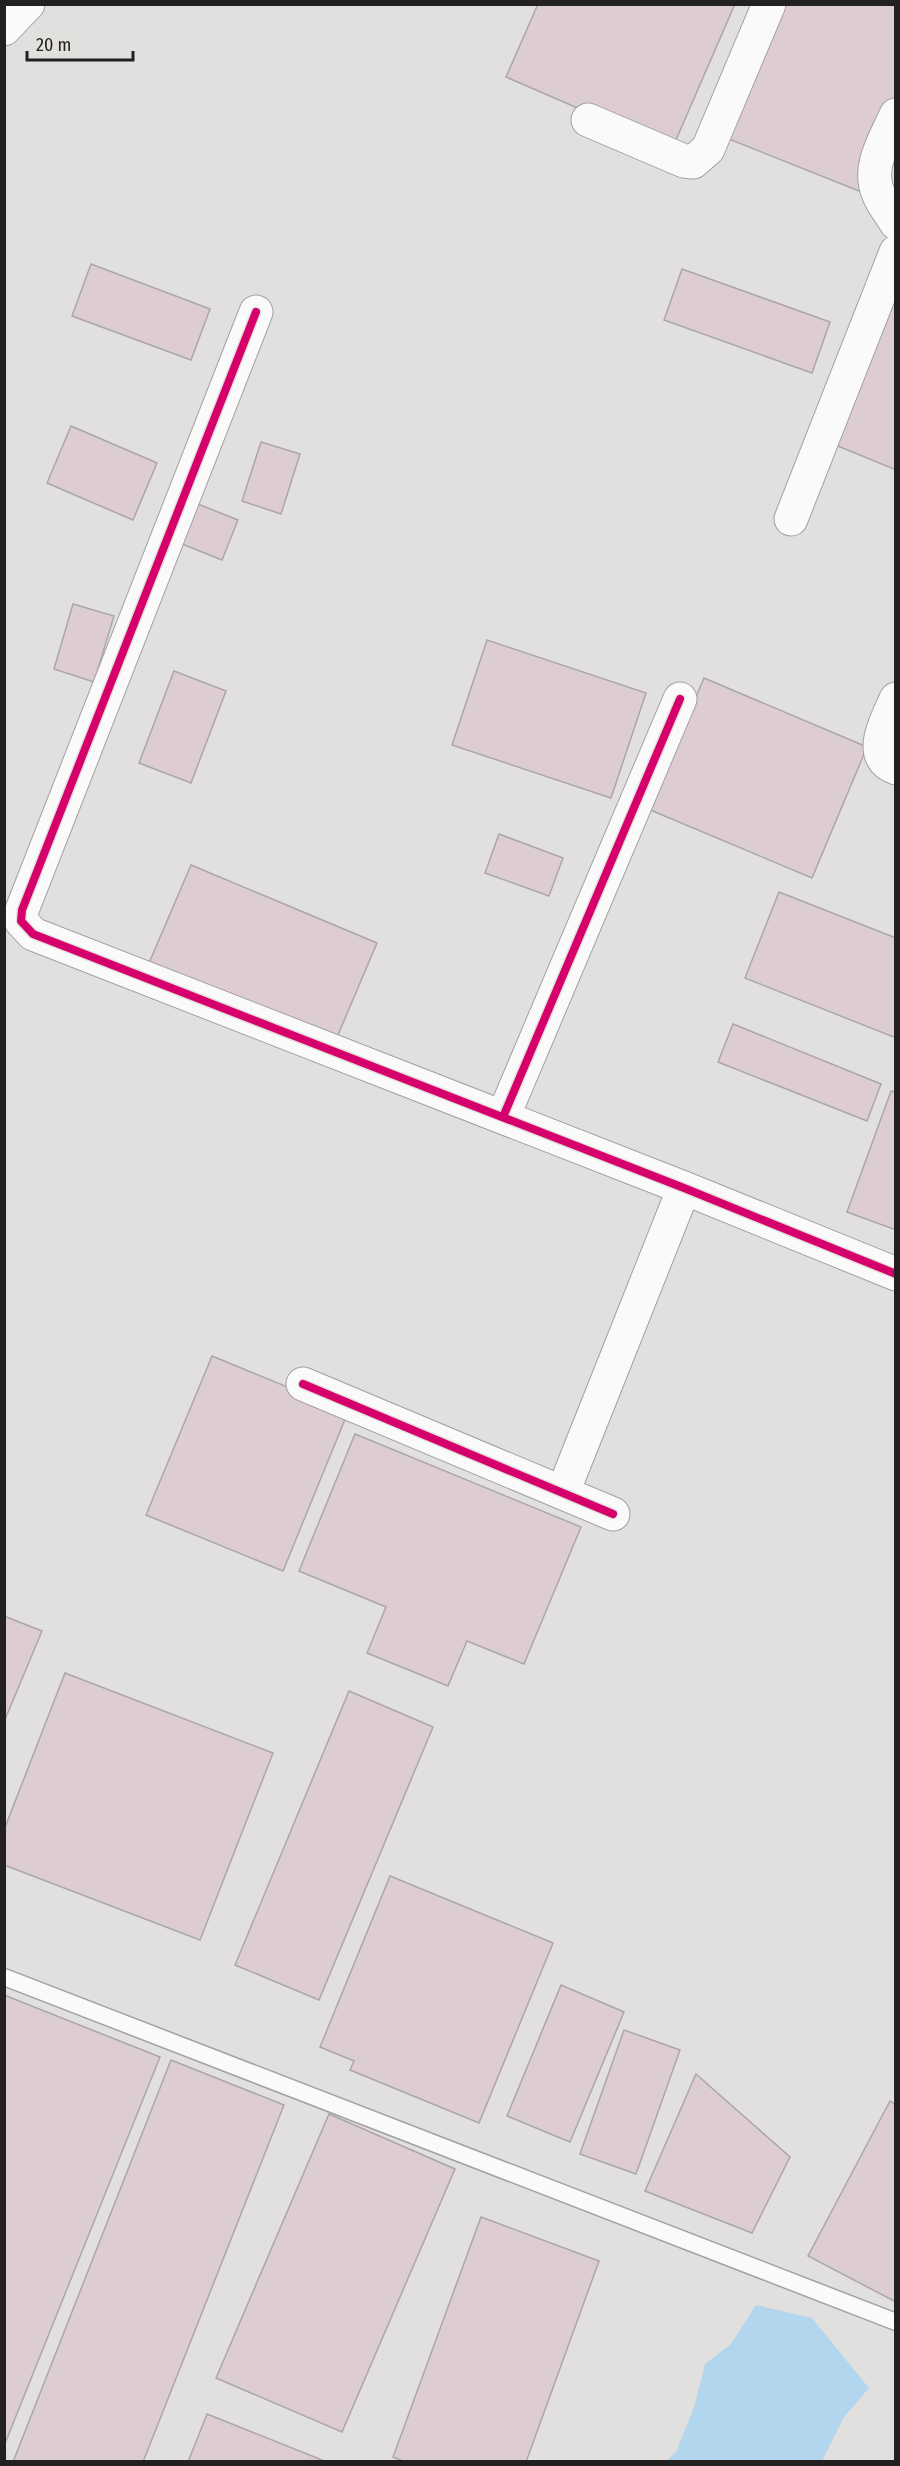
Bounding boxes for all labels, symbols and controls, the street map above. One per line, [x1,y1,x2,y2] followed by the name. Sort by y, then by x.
[27,24,134,62] scale bar
[36,34,71,56] text: 20 m

